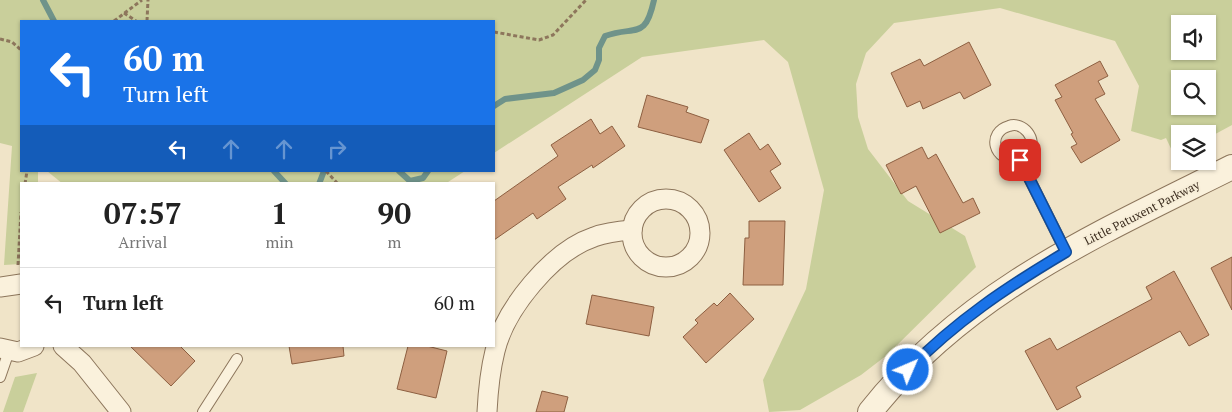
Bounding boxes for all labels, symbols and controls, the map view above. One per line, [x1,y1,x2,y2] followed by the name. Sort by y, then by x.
[1171,15,1216,170] map controls
[1171,15,1216,60] button: sound
[123,35,204,81] text: 60 m
[40,40,105,105] icon: left
[1171,70,1216,115] button: search
[123,79,209,108] text: Turn left
[1171,125,1216,170] button: layers
[164,135,192,163] icon: left
[217,135,245,163] icon: ahead
[270,135,298,163] icon: ahead
[323,135,351,163] icon: right
[999,139,1041,181] pin
[1006,146,1034,174] icon: arrive
[1081,176,1203,248] street label: Little Patuxent Parkway
[104,193,182,233] text: 07:57
[271,193,288,233] text: 1
[377,193,411,233] text: 90
[118,231,167,253] text: Arrival
[266,231,294,253] text: min
[387,231,401,253] text: m
[40,289,68,317] icon: left
[83,290,164,315] text: Turn left
[434,290,475,315] text: 60 m
[881,343,933,395] position arrow

